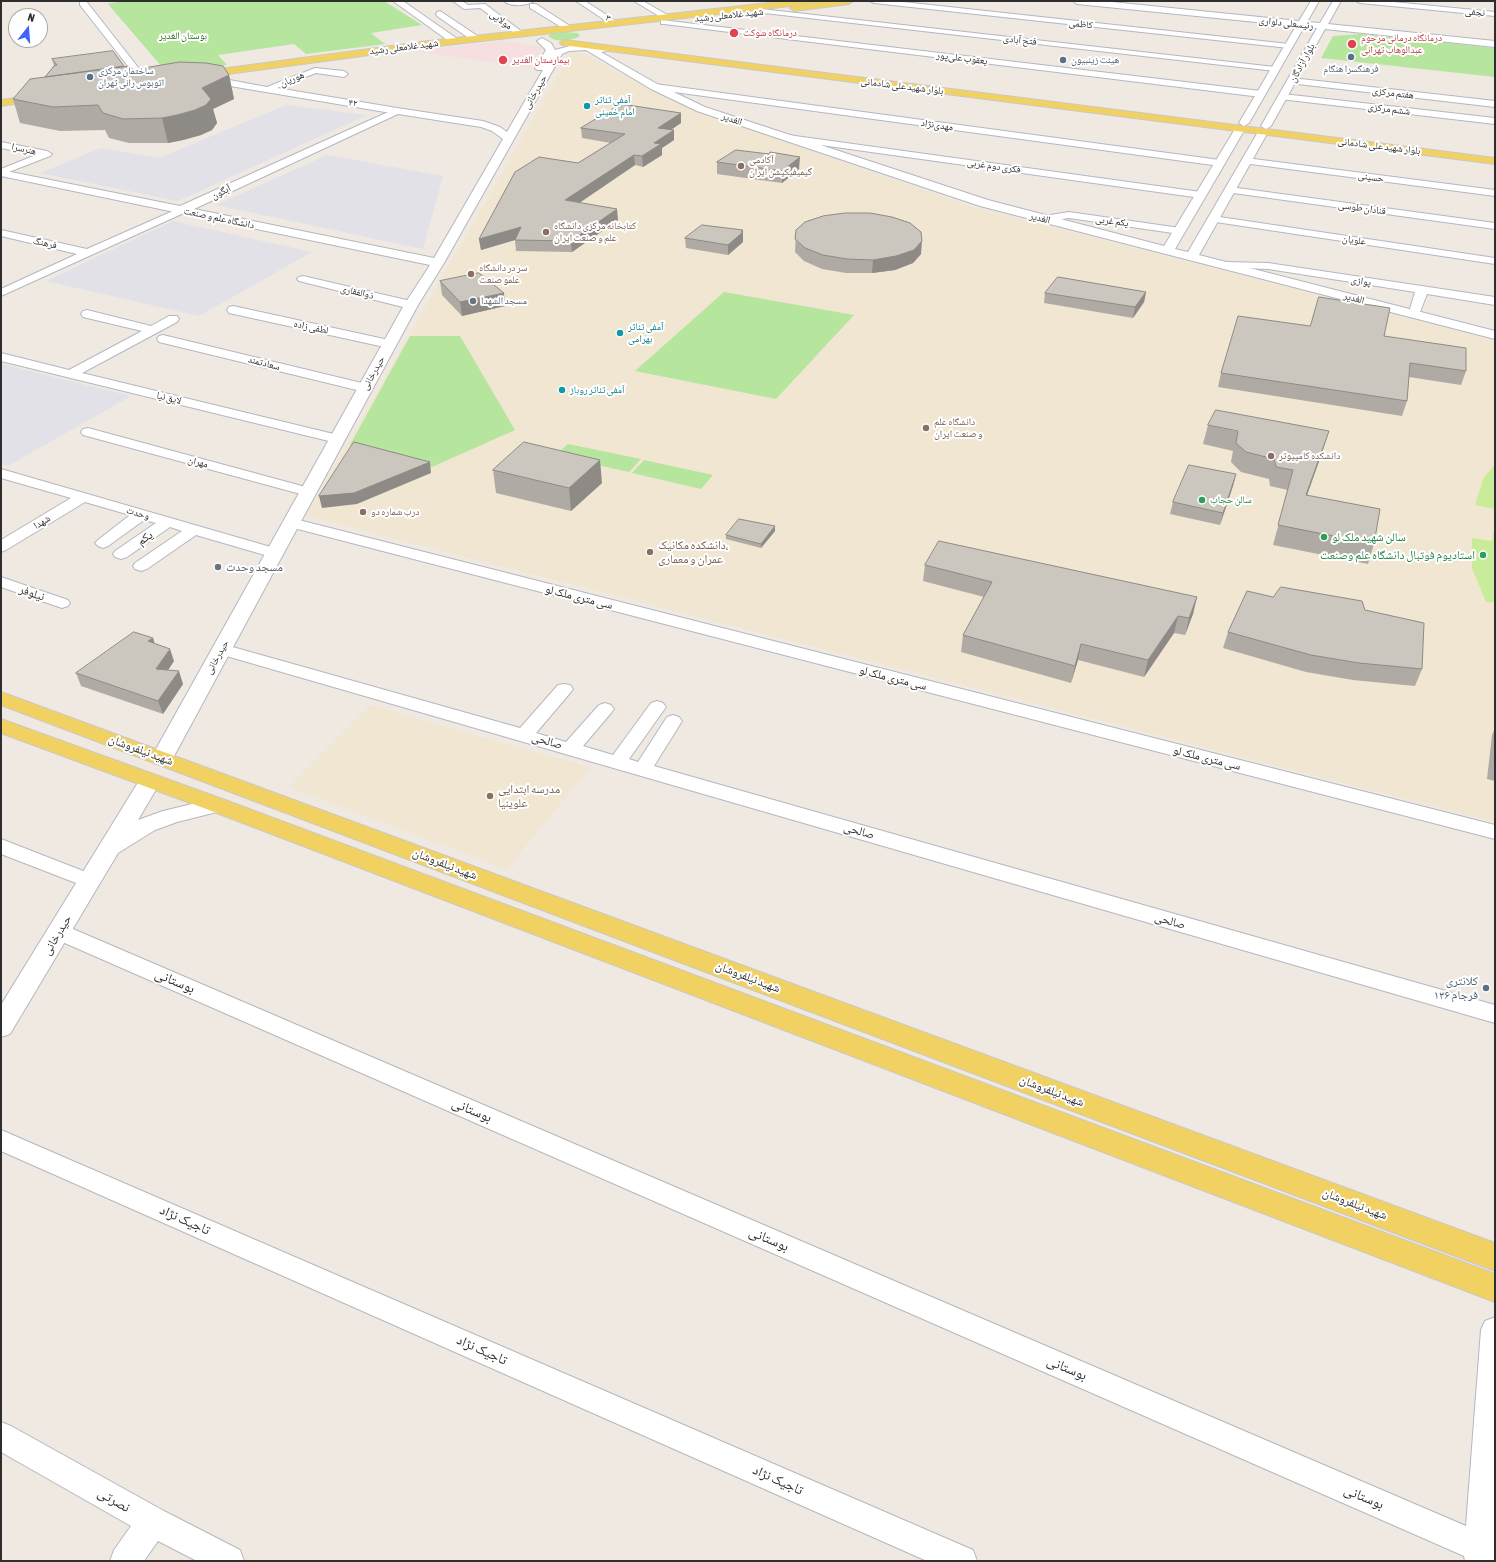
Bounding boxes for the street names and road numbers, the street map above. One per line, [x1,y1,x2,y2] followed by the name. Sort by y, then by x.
[694,5,764,25] street label: شهید غلامعلی رشید
[1464,5,1486,19] street label: نجفی
[487,8,515,32] street label: مولایی
[603,12,613,24] street label: ۳
[1258,14,1314,32] street label: رئیسعلی دلواری
[1068,17,1094,31] street label: کاظمی
[1003,32,1037,48] street label: فتح آبادی
[369,37,439,57] street label: شهید غلامعلی رشید
[1286,41,1318,85] street label: بلوار آزادگان
[936,49,988,67] street label: یعقوب علی‌پور
[278,69,306,89] street label: هوریان
[521,73,549,111] street label: حیدرخانی
[860,75,944,97] street label: بلوار شهید علی شادمانی
[1371,84,1415,102] street label: هفتم مرکزی
[348,96,358,110] street label: ۴۲
[1367,100,1411,118] street label: ششم مرکزی
[720,110,744,128] street label: الغدیر
[920,117,954,133] street label: مهدی‌نژاد
[1337,135,1421,157] street label: بلوار شهید علی شادمانی
[11,141,37,157] street label: هنرسرا
[966,156,1022,176] street label: فکری دوم غربی
[1357,169,1385,185] street label: حسینی
[209,182,233,202] street label: آبگون
[1337,199,1387,217] street label: قنادان طوسی
[183,205,255,231] street label: دانشگاه علم و صنعت
[1028,210,1052,226] street label: الغدیر
[1095,213,1129,229] street label: یکم غربی
[1341,232,1367,248] street label: علویان
[32,234,58,252] street label: فرهنگ
[1350,273,1372,289] street label: پوازی
[339,282,375,302] street label: ذوالفقاری
[1342,290,1366,306] street label: الغدیر
[293,317,329,337] street label: لطفی زاده
[247,353,281,373] street label: سعادتمند
[359,354,387,392] street label: حیدرخانی
[155,389,183,407] street label: لایق نیا
[186,454,210,470] street label: مهران
[125,504,151,522] street label: وحدت
[31,512,53,532] street label: شهدا
[134,528,156,548] street label: یکم
[17,582,47,604] street label: نیلوفر
[544,582,614,612] street label: سی متری ملک لو
[203,638,231,676] street label: حیدرخانی
[858,663,928,693] street label: سی متری ملک لو
[530,730,564,752] street label: صالحی
[107,732,175,768] street label: شهید نیلفروشان
[1172,743,1242,773] street label: سی متری ملک لو
[842,820,876,842] street label: صالحی
[411,845,479,883] street label: شهید نیلفروشان
[1153,910,1187,932] street label: صالحی
[39,912,75,958] street label: حیدرخانی
[714,958,782,996] street label: شهید نیلفروشان
[153,965,197,997] street label: بوستانی
[1018,1072,1086,1110] street label: شهید نیلفروشان
[450,1094,494,1126] street label: بوستانی
[1321,1185,1389,1223] street label: شهید نیلفروشان
[157,1201,213,1239] street label: تاجیک نژاد
[747,1223,791,1255] street label: بوستانی
[454,1331,510,1369] street label: تاجیک نژاد
[1045,1352,1089,1384] street label: بوستانی
[750,1461,806,1499] street label: تاجیک نژاد
[1342,1481,1386,1513] street label: بوستانی
[95,1484,133,1516] street label: نصرتی

